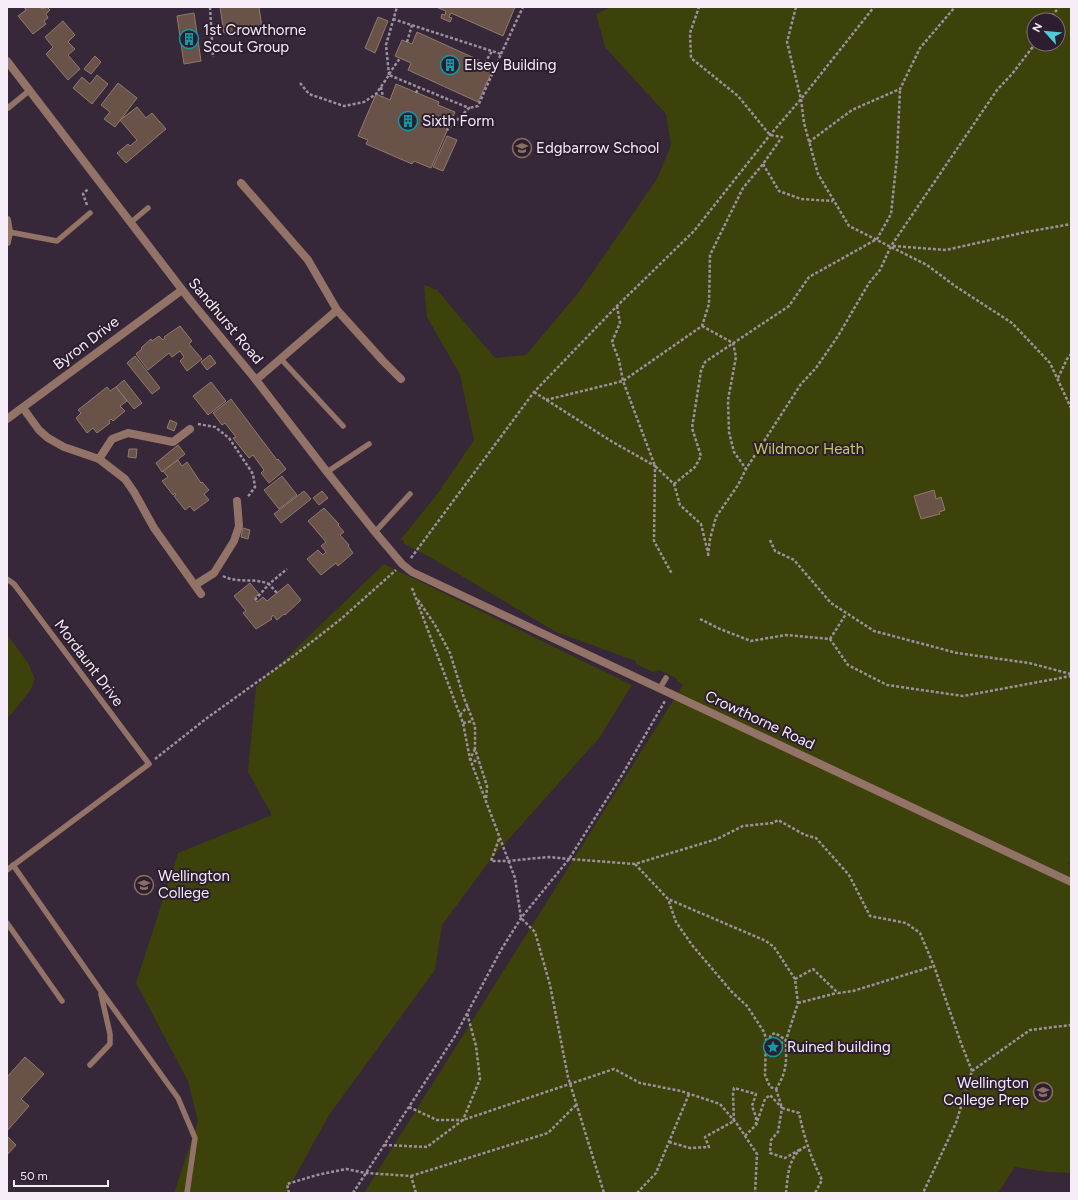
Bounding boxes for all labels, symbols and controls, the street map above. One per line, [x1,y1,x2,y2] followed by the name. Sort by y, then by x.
[1026,12,1066,52] north arrow
[203,21,306,56] place label: 1st Crowthorne Scout Group
[1030,21,1045,34] text: N
[178,28,200,50] building icon: 1st Crowthorne Scout Group
[439,54,461,76] building icon: Elsey Building
[464,56,557,74] place label: Elsey Building
[397,110,419,132] building icon: Sixth Form
[422,112,494,130] place label: Sixth Form
[511,137,533,159] school or university icon: Edgbarrow School
[536,139,659,157] place label: Edgbarrow School
[185,274,267,368] street label: Sandhurst Road
[50,312,122,374] street label: Byron Drive
[754,440,864,458] park label: Wildmoor Heath
[51,616,127,710] street label: Mordaunt Drive
[702,687,818,753] street label: Crowthorne Road
[158,867,230,902] place label: Wellington College
[133,874,155,896] school or university icon: Wellington College
[762,1036,784,1058] place icon: Ruined building
[787,1038,891,1056] place label: Ruined building
[943,1074,1029,1109] place label: Wellington College Prep
[1032,1081,1054,1103] school or university icon: Wellington College Prep
[14,1162,108,1188] scale bar
[20,1169,48,1183] text: 50 m

